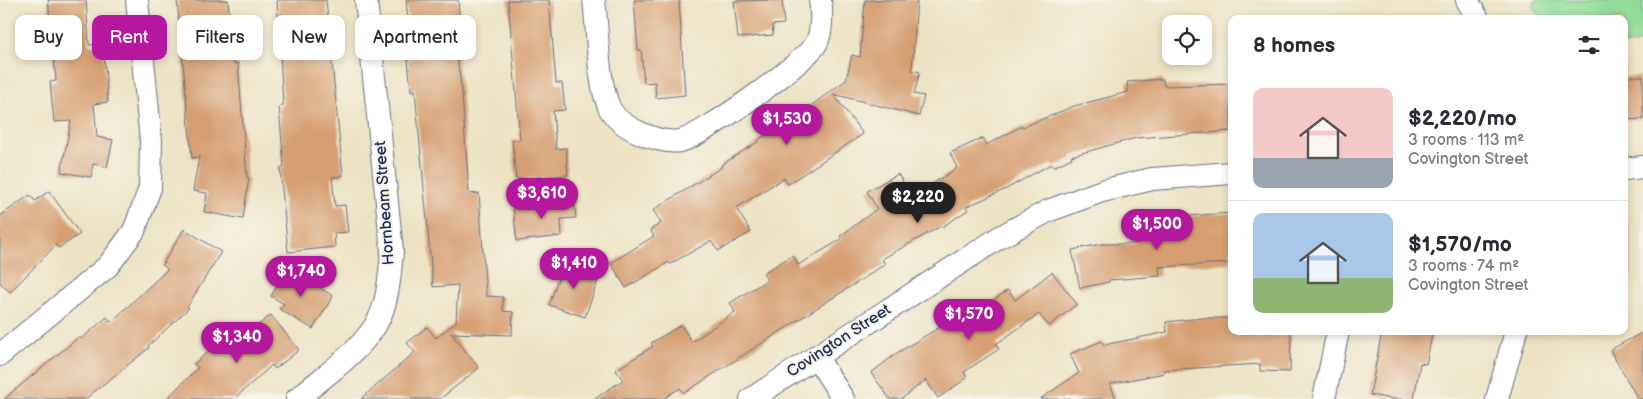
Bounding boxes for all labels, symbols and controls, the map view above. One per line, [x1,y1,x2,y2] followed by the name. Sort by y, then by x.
[15,15,82,60] chip: Buy
[92,15,167,60] chip: Rent
[177,15,263,60] chip: Filters
[273,15,345,60] chip: New
[355,15,476,60] chip: Apartment
[1162,15,1212,65] map controls
[1162,15,1212,65] button: locate
[1575,31,1603,59] icon: filters
[1253,33,1335,58] text: 8 homes
[746,104,828,146] pin: $1,530
[1408,106,1517,131] text: $2,220/mo
[1293,108,1353,168] icon: home
[762,110,812,129] text: $1,530
[1408,131,1524,150] text: 3 rooms · 113 m²
[371,140,399,266] street label: Hornbeam Street
[1408,150,1529,169] text: Covington Street
[501,178,583,220] pin: $3,610
[877,182,959,224] pin: $2,220
[517,184,567,203] text: $3,610
[892,188,944,207] text: $2,220
[1116,208,1198,251] pin: $1,500
[1132,215,1182,234] text: $1,500
[1408,232,1512,257] text: $1,570/mo
[1293,233,1353,293] icon: home
[533,248,615,290] pin: $1,410
[551,254,597,273] text: $1,410
[260,256,342,298] pin: $1,740
[1408,257,1519,276] text: 3 rooms · 74 m²
[276,262,326,281] text: $1,740
[1408,276,1529,295] text: Covington Street
[928,298,1010,341] pin: $1,570
[783,300,895,382] street label: Covington Street
[945,305,993,324] text: $1,570
[196,322,278,364] pin: $1,340
[212,328,262,347] text: $1,340

